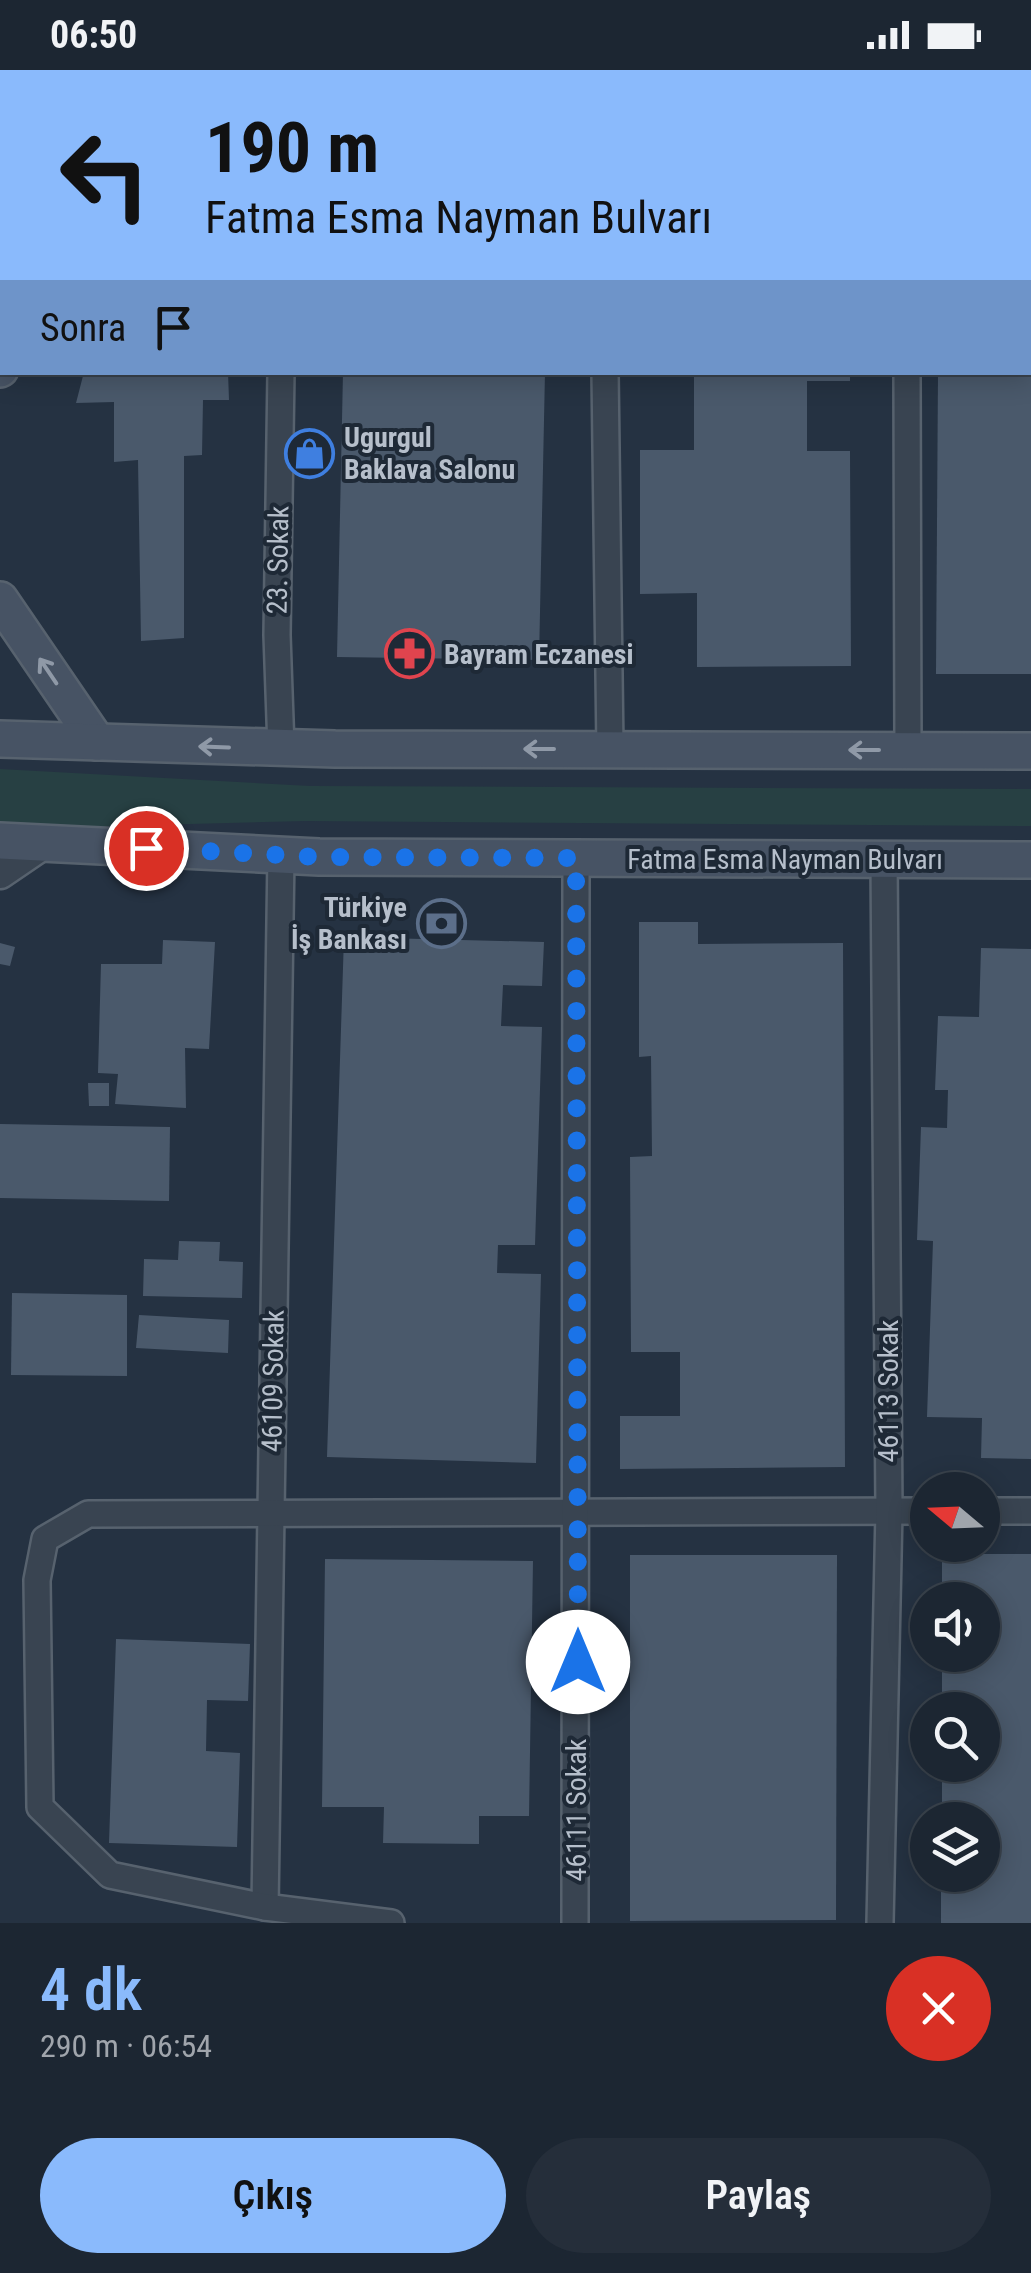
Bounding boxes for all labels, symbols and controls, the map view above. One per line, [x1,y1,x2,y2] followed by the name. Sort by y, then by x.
[50,13,137,57] text: 06:50
[205,107,379,189] text: 190 m
[40,110,170,240] icon: left
[205,191,712,244] text: Fatma Esma Nayman Bulvarı
[146,300,201,355] icon: arrive
[40,306,126,350] text: Sonra
[344,421,515,486] place label: Ugurgul Baklava Salonu
[283,427,335,479] shop icon: Ugurgul Baklava Salonu
[261,505,295,615] street label: 23. Sokak
[383,628,435,680] pharmacy icon: Bayram Eczanesi
[444,638,634,671] place label: Bayram Eczanesi
[38,658,59,686] one-way arrow
[198,737,230,756] one-way arrow
[523,740,556,758] one-way arrow
[848,740,880,760] one-way arrow
[104,806,189,891] pin
[119,821,174,876] icon: arrive
[627,843,943,876] street label: Fatma Esma Nayman Bulvarı
[291,891,407,956] place label: Türkiye İş Bankası
[416,897,468,949] bank icon: Türkiye İş Bankası
[255,1309,291,1453] street label: 46109 Sokak
[872,1319,905,1462] street label: 46113 Sokak
[910,1472,1000,1562] north arrow
[910,1472,1000,1892] map controls
[910,1582,1000,1672] button: sound
[526,1610,630,1714] position arrow
[910,1692,1000,1782] button: search
[560,1738,593,1881] street label: 46111 Sokak
[910,1802,1000,1892] button: layers
[40,1954,142,2025] text: 4 dk
[886,1956,991,2061] button: close
[40,2027,212,2065] text: 290 m · 06:54
[40,2138,506,2253] button: Çıkış
[526,2138,991,2253] button: Paylaş

